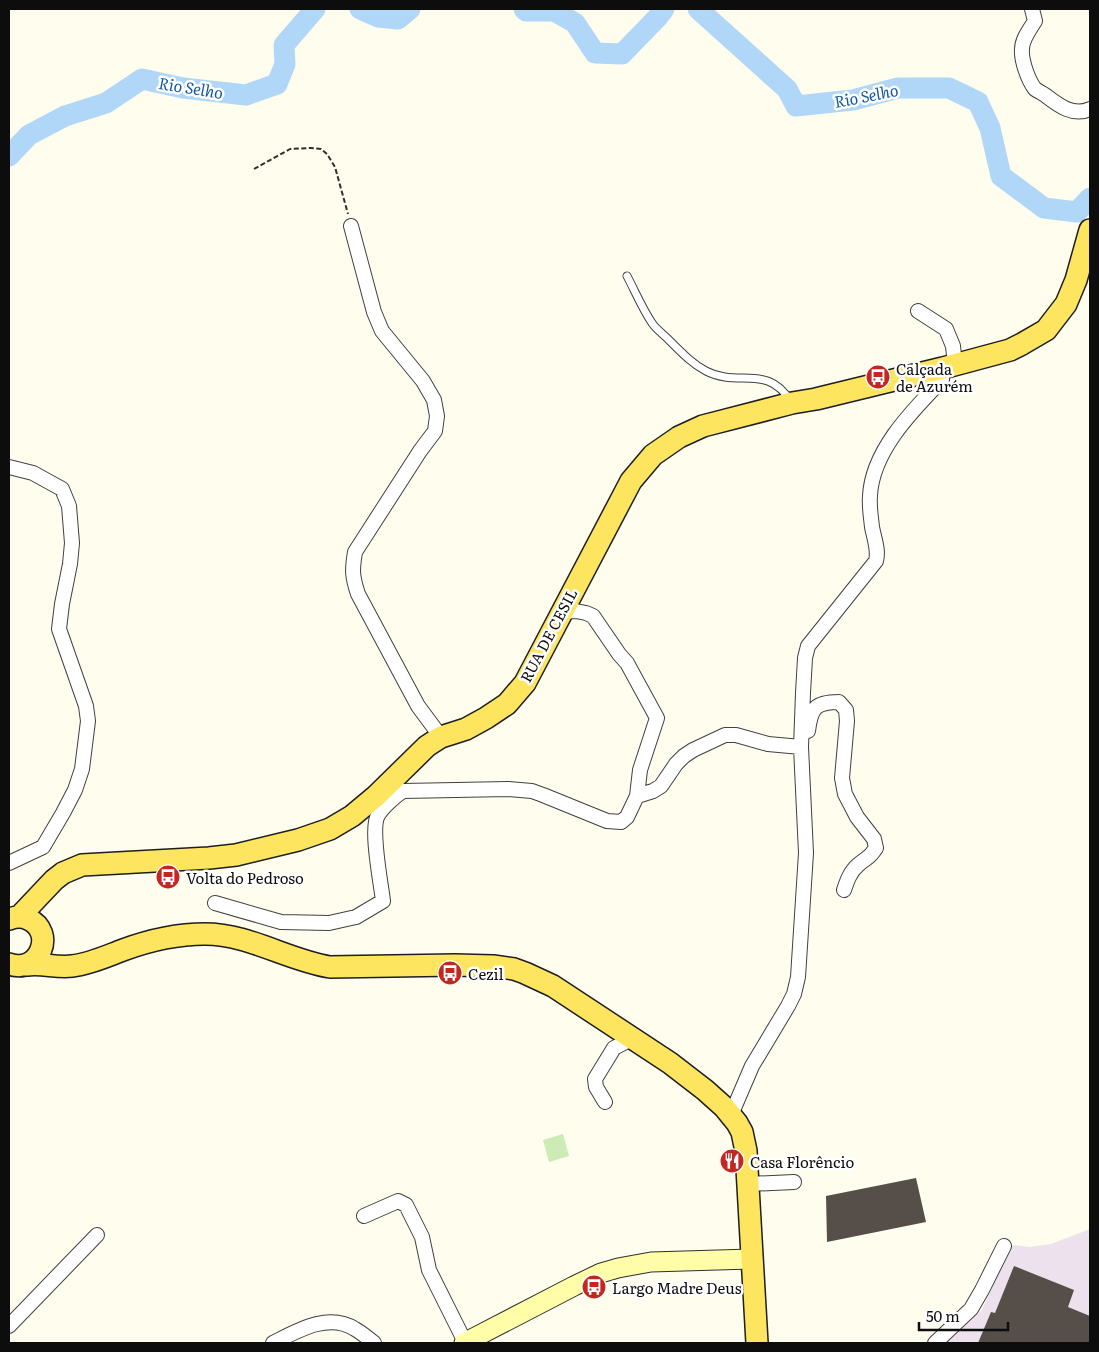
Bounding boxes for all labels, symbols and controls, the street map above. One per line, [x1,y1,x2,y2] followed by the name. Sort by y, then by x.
[157,70,225,104] water label: Rio Selho
[832,77,900,113] water label: Rio Selho
[896,357,973,397] place label: Calçada de Azurém
[865,364,891,390] bus stop icon: Calçada de Azurém
[513,584,583,686] street label: RUA DE CESIL
[155,864,181,890] bus stop icon: Volta do Pedroso
[186,866,304,889] place label: Volta do Pedroso
[437,960,463,986] bus stop icon: Cezil
[468,962,504,985] place label: Cezil
[719,1148,745,1174] restaurant icon: Casa Florêncio
[750,1150,854,1173] place label: Casa Florêncio
[581,1274,607,1300] bus stop icon: Largo Madre Deus
[612,1276,742,1299] place label: Largo Madre Deus
[919,1300,1008,1332] scale bar
[926,1304,960,1327] text: 50 m

